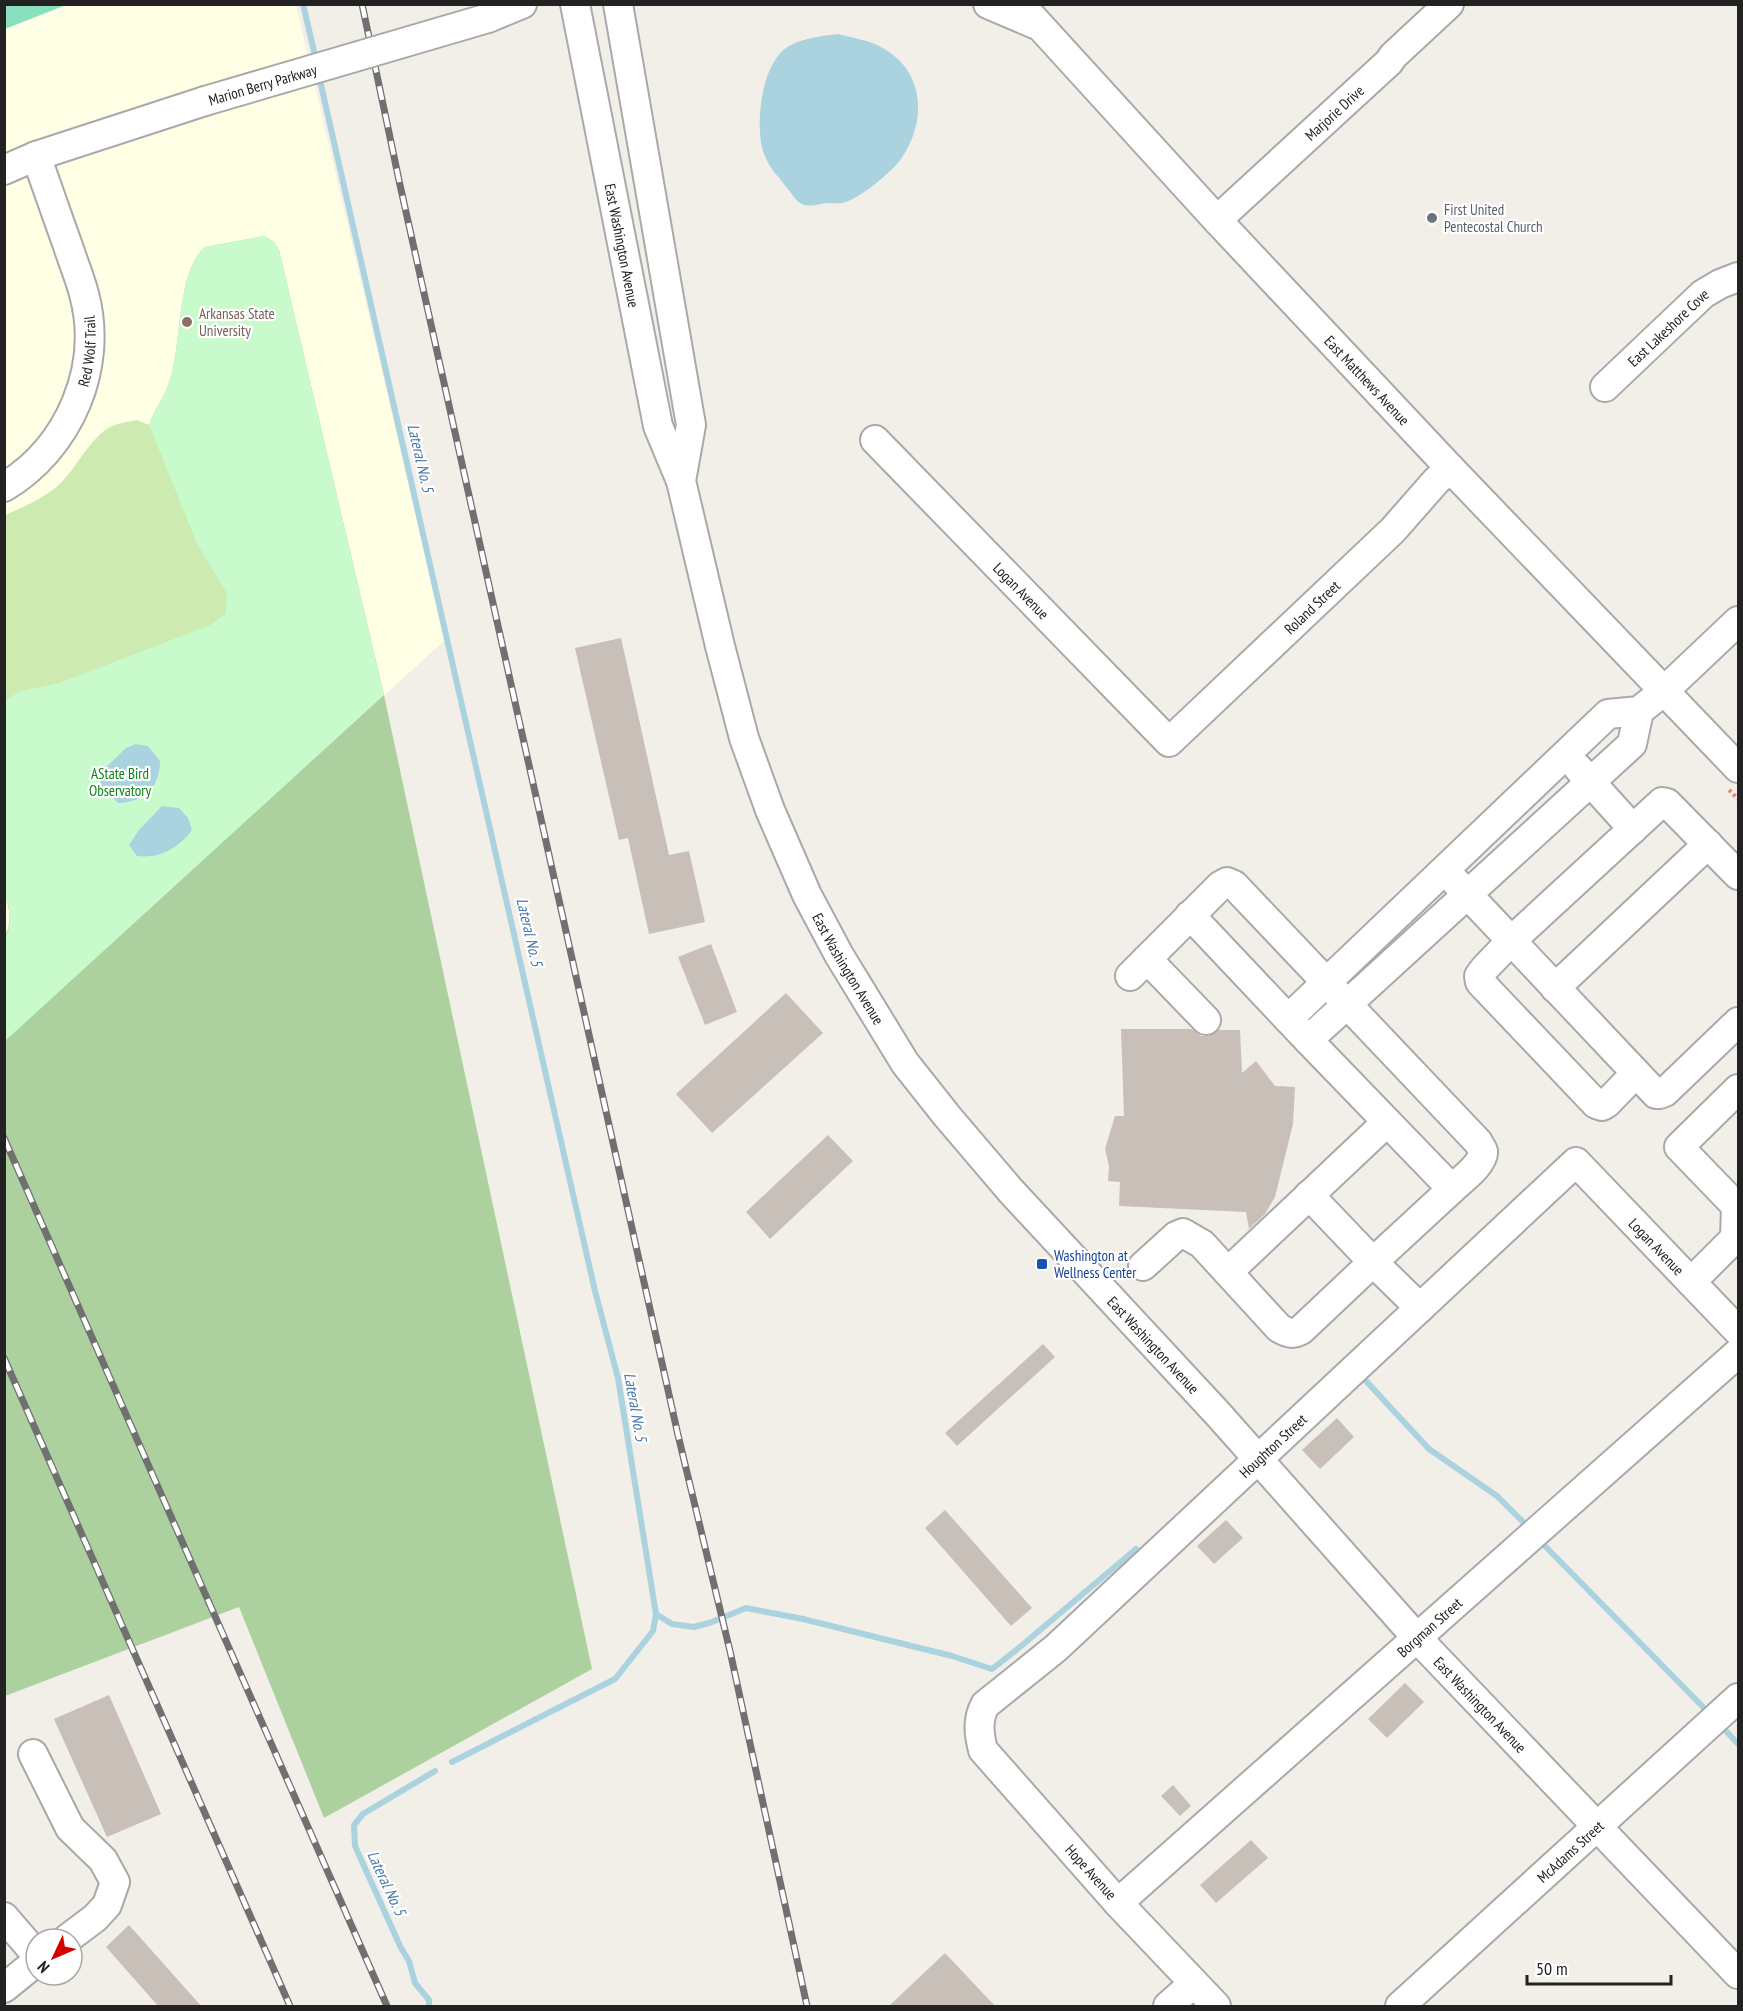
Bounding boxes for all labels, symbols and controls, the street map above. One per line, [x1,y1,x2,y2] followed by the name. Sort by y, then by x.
[206,59,319,109] street label: Marion Berry Parkway
[1301,81,1368,144] street label: Marjorie Drive
[601,182,644,309] street label: East Washington Avenue
[1444,200,1543,236] place label: First United Pentecostal Church
[1425,211,1439,225] marker: First United Pentecostal Church
[1623,284,1712,370] street label: East Lakeshore Cove
[199,304,275,340] place label: Arkansas State University
[73,314,99,389] street label: Red Wolf Trail
[180,315,194,329] marker: Arkansas State University
[1321,331,1414,429] street label: East Matthews Avenue
[403,422,439,496] water label: Lateral No. 5
[990,558,1053,623] street label: Logan Avenue
[1280,576,1344,638] street label: Roland Street
[89,764,151,800] park label: AState Bird Observatory
[512,896,548,970] water label: Lateral No. 5
[809,909,889,1028] street label: East Washington Avenue
[1625,1214,1689,1279] street label: Logan Avenue
[1054,1246,1137,1282] place label: Washington at Wellness Center
[1035,1257,1049,1271] marker: Washington at Wellness Center
[1104,1292,1203,1397] street label: East Washington Avenue
[620,1371,652,1445] water label: Lateral No. 5
[1235,1409,1310,1482] street label: Houghton Street
[1393,1593,1466,1661] street label: Borgman Street
[1430,1652,1531,1756] street label: East Washington Avenue
[1533,1816,1607,1886] street label: McAdams Street
[1061,1840,1121,1904] street label: Hope Avenue
[363,1847,411,1920] water label: Lateral No. 5
[24,1927,84,1987] north arrow
[1527,1948,1671,1986] scale bar
[33,1957,53,1977] text: N
[1536,1957,1568,1980] text: 50 m

